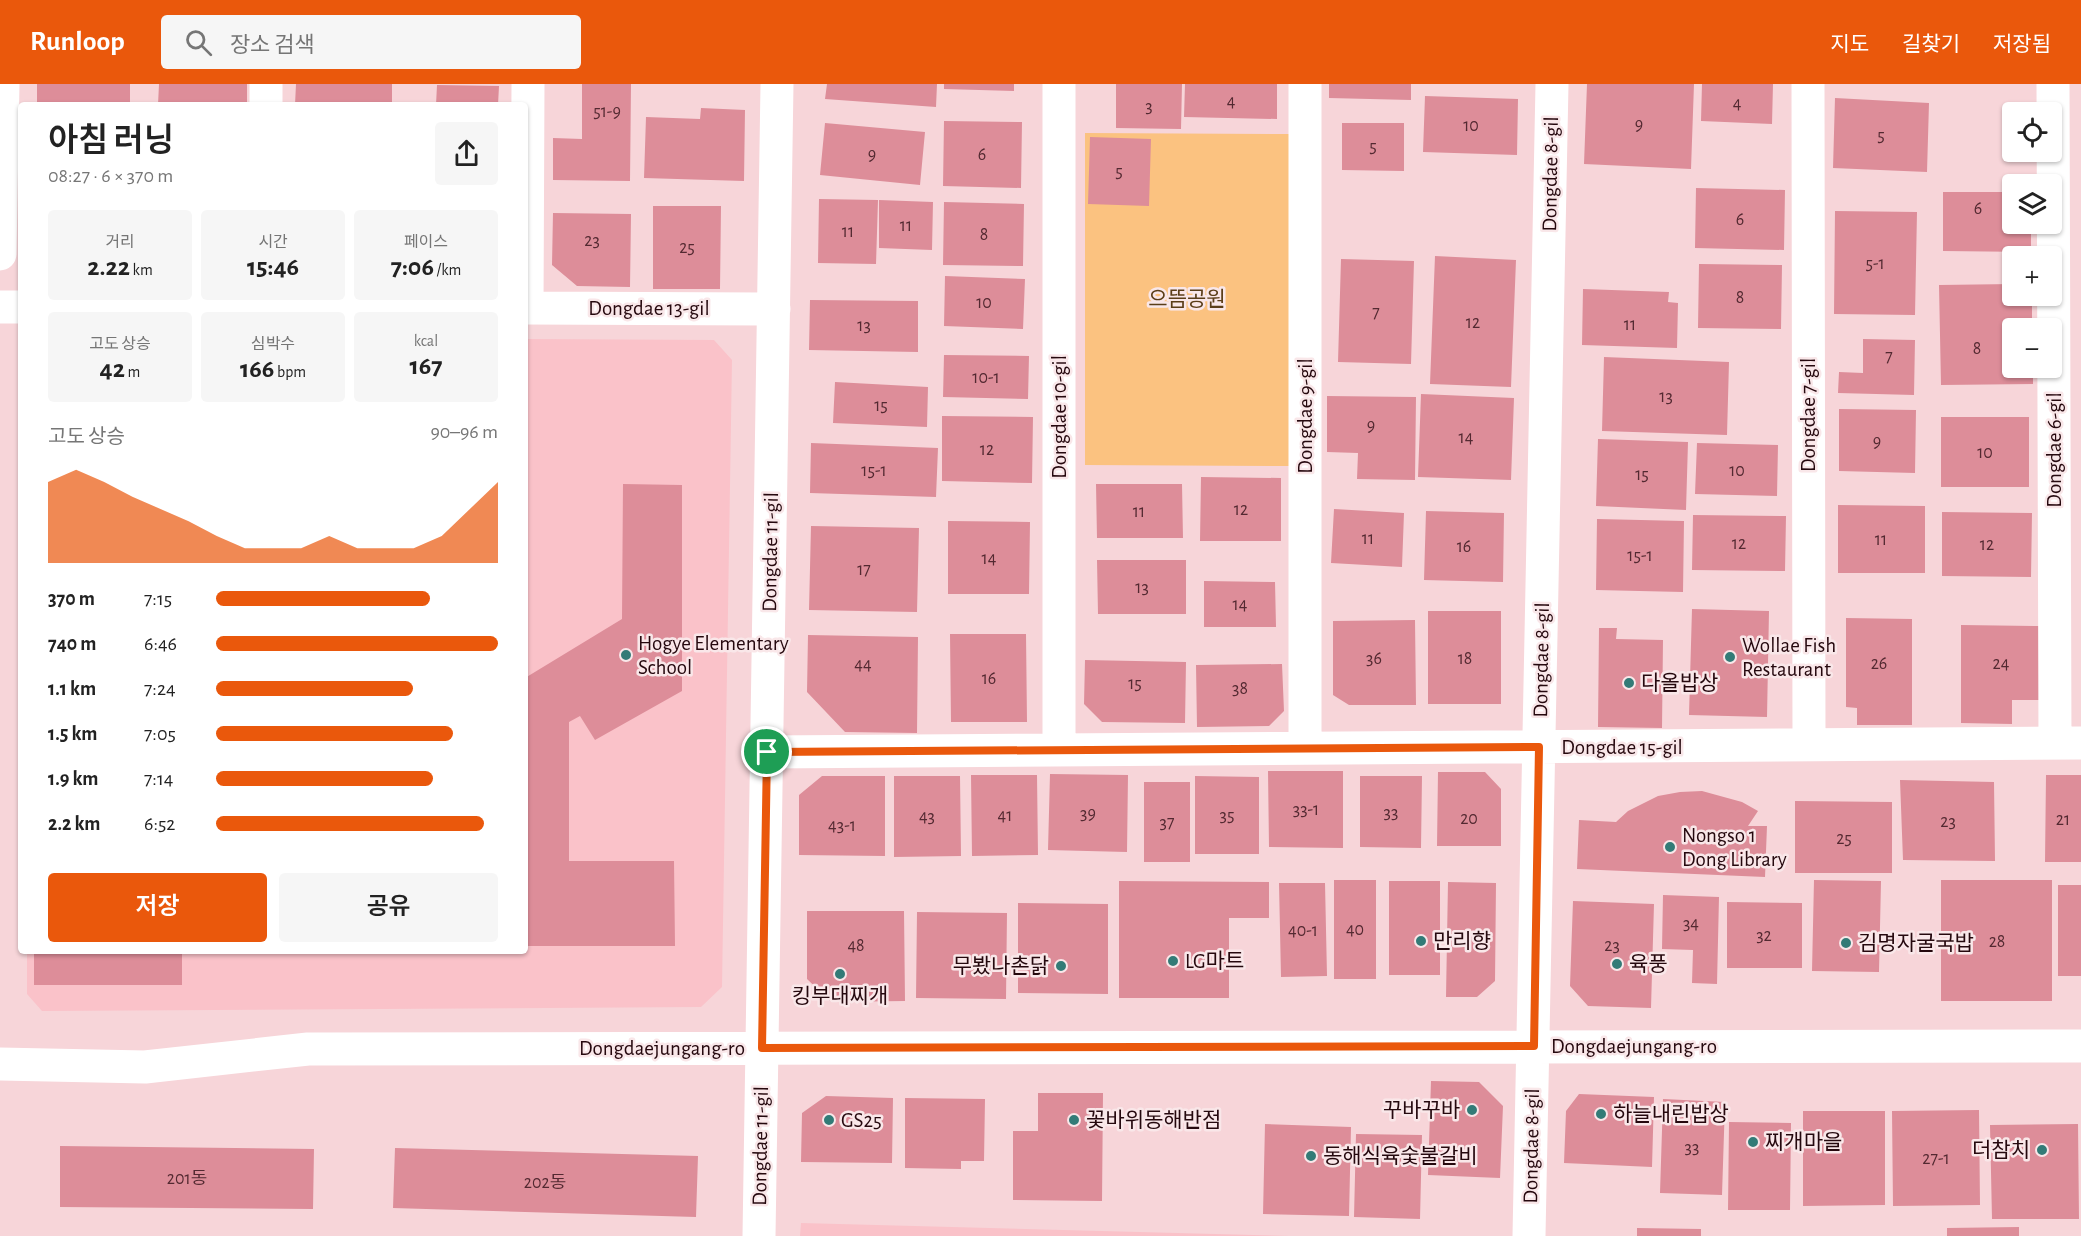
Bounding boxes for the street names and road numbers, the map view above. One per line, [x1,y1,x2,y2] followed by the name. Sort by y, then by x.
[1539,116,1562,232] street label: Dongdae 8-gil
[588,298,710,319] street label: Dongdae 13-gil
[1049,355,1070,479] street label: Dongdae 10-gil
[1295,358,1316,474] street label: Dongdae 9-gil
[1798,358,1819,472] street label: Dongdae 7-gil
[2044,392,2065,508] street label: Dongdae 6-gil
[759,492,782,612] street label: Dongdae 11-gil
[1530,602,1553,718] street label: Dongdae 8-gil
[1561,737,1683,758] street label: Dongdae 15-gil
[1551,1036,1717,1057] street label: Dongdaejungang-ro
[579,1038,745,1059] street label: Dongdaejungang-ro
[749,1086,772,1206] street label: Dongdae 11-gil
[1520,1088,1543,1204] street label: Dongdae 8-gil

